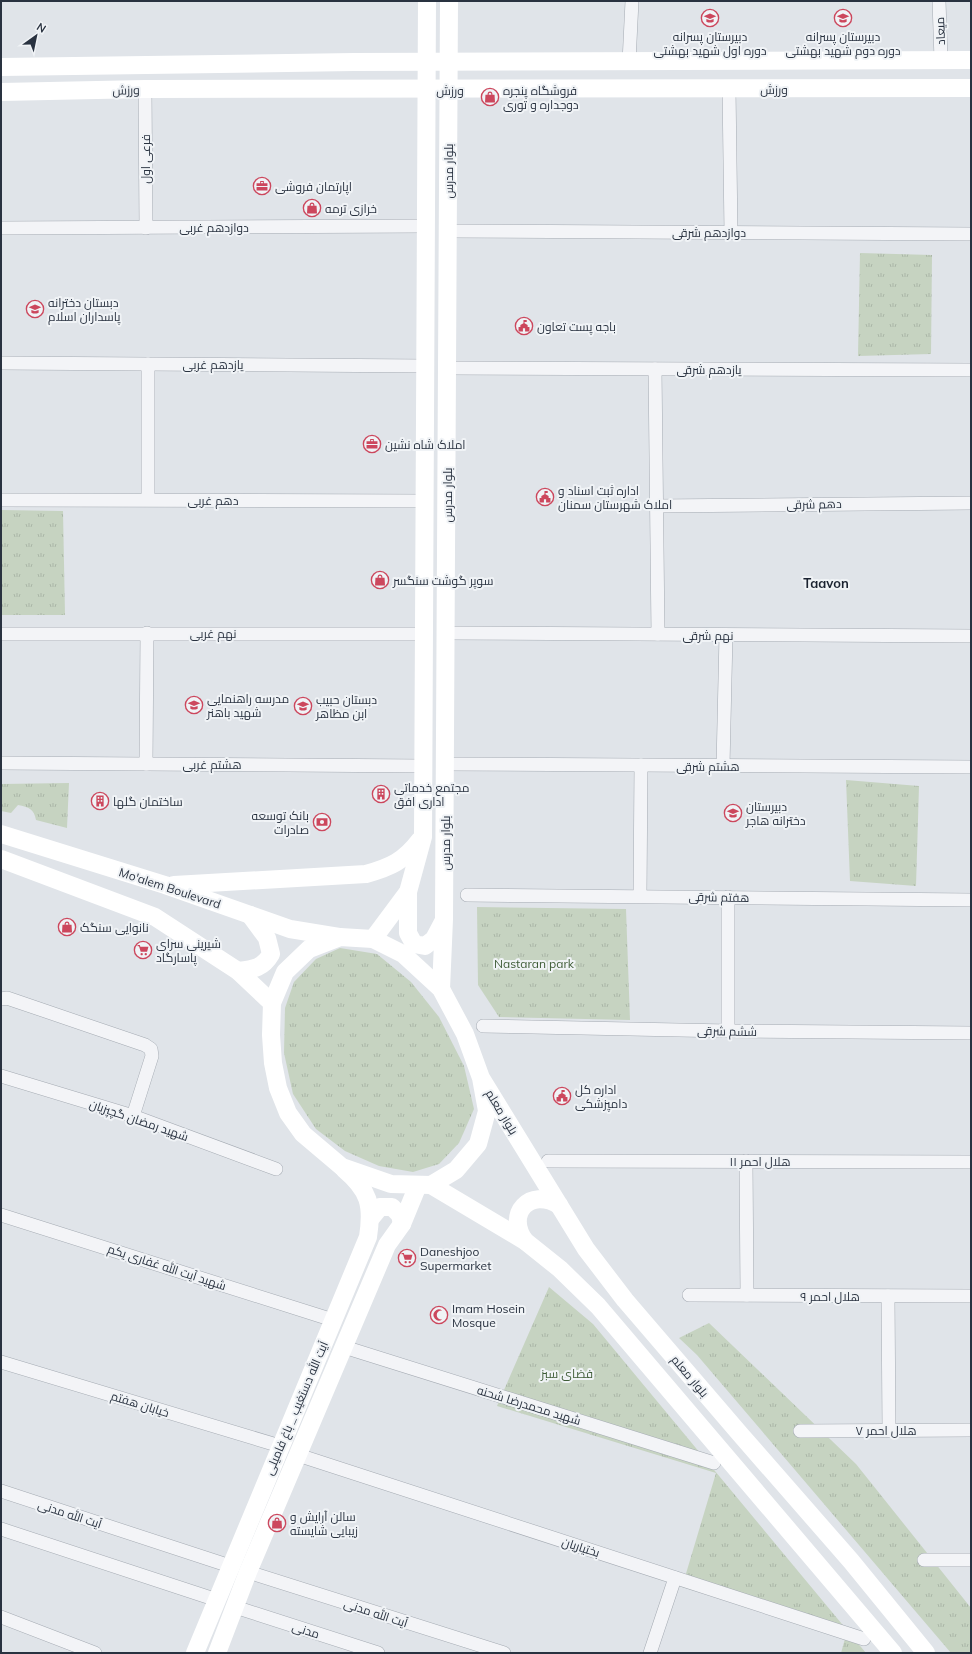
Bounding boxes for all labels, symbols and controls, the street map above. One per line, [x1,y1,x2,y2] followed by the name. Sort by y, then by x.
[700,8,720,28] school or university icon: دبیرستان پسرانه دوره اول شهید بهشتی
[833,8,853,28] school or university icon: دبیرستان پسرانه دوره دوم شهید بهشتی
[16,16,56,56] north arrow
[932,17,948,45] street label: میعاد
[34,19,49,36] text: N
[653,29,767,58] place label: دبیرستان پسرانه دوره اول شهید بهشتی
[785,29,901,59] place label: دبیرستان پسرانه دوره دوم شهید بهشتی
[112,82,140,98] street label: ورزش
[760,82,788,97] street label: ورزش
[436,83,464,98] street label: ورزش
[503,83,579,112] place label: فروشگاه پنجره دوجداره و توری
[480,87,500,107] shop icon: فروشگاه پنجره دوجداره و توری
[138,134,153,184] street label: فرعی اول
[441,143,456,199] street label: بلوار مدرس
[252,176,272,196] office icon: اپارتمان فروشی
[275,179,352,196] place label: اپارتمان فروشی
[302,198,322,218] shop icon: خرازی ترمه
[325,201,377,216] place label: خرازی ترمه
[179,220,249,236] street label: دوازدهم غربی
[672,225,746,241] street label: دوازدهم شرقی
[48,295,121,326] place label: دبستان دخترانه پاسداران اسلام
[25,299,45,319] school or university icon: دبستان دخترانه پاسداران اسلام
[514,316,534,336] public building icon: باجه پست تعاون
[537,319,616,336] place label: باجه پست تعاون
[183,357,244,373] street label: یازدهم غربی
[676,362,742,378] street label: یازدهم شرقی
[362,434,382,454] office icon: املاک شاه نشین
[385,437,466,452] place label: املاک شاه نشین
[440,467,455,523] street label: بلوار مدرس
[558,483,672,512] place label: اداره ثبت اسناد و املاک شهرستان سمنان
[535,487,555,507] public building icon: اداره ثبت اسناد و املاک شهرستان سمنان
[188,493,239,509] street label: دهم غربی
[786,496,842,513] street label: دهم شرقی
[370,570,390,590] shop icon: سوپر گوشت سنگسر
[392,573,493,590] place label: سوپر گوشت سنگسر
[803,575,849,591] district label: Taavon
[190,626,236,642] street label: نهم غربی
[683,628,734,644] street label: نهم شرقی
[206,691,289,720] place label: مدرسه راهنمایی شهید باهنر
[315,692,377,721] place label: دبستان حبیب ابن مظاهر
[184,695,204,715] school or university icon: مدرسه راهنمایی شهید باهنر
[293,696,313,716] school or university icon: دبستان حبیب ابن مظاهر
[183,757,241,773] street label: هشتم غربی
[676,759,740,775] street label: هشتم شرقی
[394,780,469,809] place label: مجتمع خدماتی اداری افق
[371,784,391,804] building icon: مجتمع خدماتی اداری افق
[90,791,110,811] building icon: ساختمان گلها
[113,794,183,809] place label: ساختمان گلها
[745,799,806,828] place label: دبیرستان دخترانه هاجر
[723,803,743,823] school or university icon: دبیرستان دخترانه هاجر
[251,808,309,837] place label: بانک توسعه صادرات
[312,812,332,832] bank icon: بانک توسعه صادرات
[438,815,453,871] street label: بلوار مدرس
[117,864,223,912] street label: Mo'alem Boulevard
[689,889,749,906] street label: هفتم شرقی
[57,917,77,937] shop icon: نانوایی سنگک
[80,920,149,935] place label: نانوایی سنگک
[156,936,221,967] place label: شیرینی سرای پاسارگاد
[133,940,153,960] supermarket icon: شیرینی سرای پاسارگاد
[494,956,575,971] park label: Nastaran park
[697,1023,757,1040] street label: ششم شرقی
[575,1082,627,1113] place label: اداره کل دامپزشکی
[552,1086,572,1106] public building icon: اداره کل دامپزشکی
[482,1087,521,1138] street label: بلوار معلم
[87,1096,191,1146] street label: شهید رمضان گچپزیان
[730,1154,790,1169] street label: هلال احمر ۱۱
[106,1241,228,1294] street label: شهید آیت الله غفاری یکم
[420,1244,491,1273] place label: Daneshjoo Supermarket
[397,1248,417,1268] supermarket icon: Daneshjoo Supermarket
[800,1289,860,1304] street label: هلال احمر ۹
[452,1301,525,1330] place label: Imam Hosein Mosque
[429,1305,449,1325] mosque icon: Imam Hosein Mosque
[261,1338,332,1477] street label: آیت الله دستغیب _ باغ فامیلی
[667,1352,712,1401] street label: بلوار معلم
[540,1366,593,1381] park label: فضای سبز
[475,1382,583,1428] street label: شهید محمدرضا شحنه
[109,1388,171,1421] street label: خیابان هفتم
[856,1423,916,1438] street label: هلال احمر ۷
[36,1497,105,1532] street label: آیت الله مدنی
[290,1509,358,1538] place label: سالن آرایش و زیبایی شایسته
[267,1513,287,1533] shop icon: سالن آرایش و زیبایی شایسته
[560,1534,602,1560] street label: بختیاریان
[342,1596,411,1631] street label: آیت الله مدنی
[290,1619,322,1641] street label: مدنی

